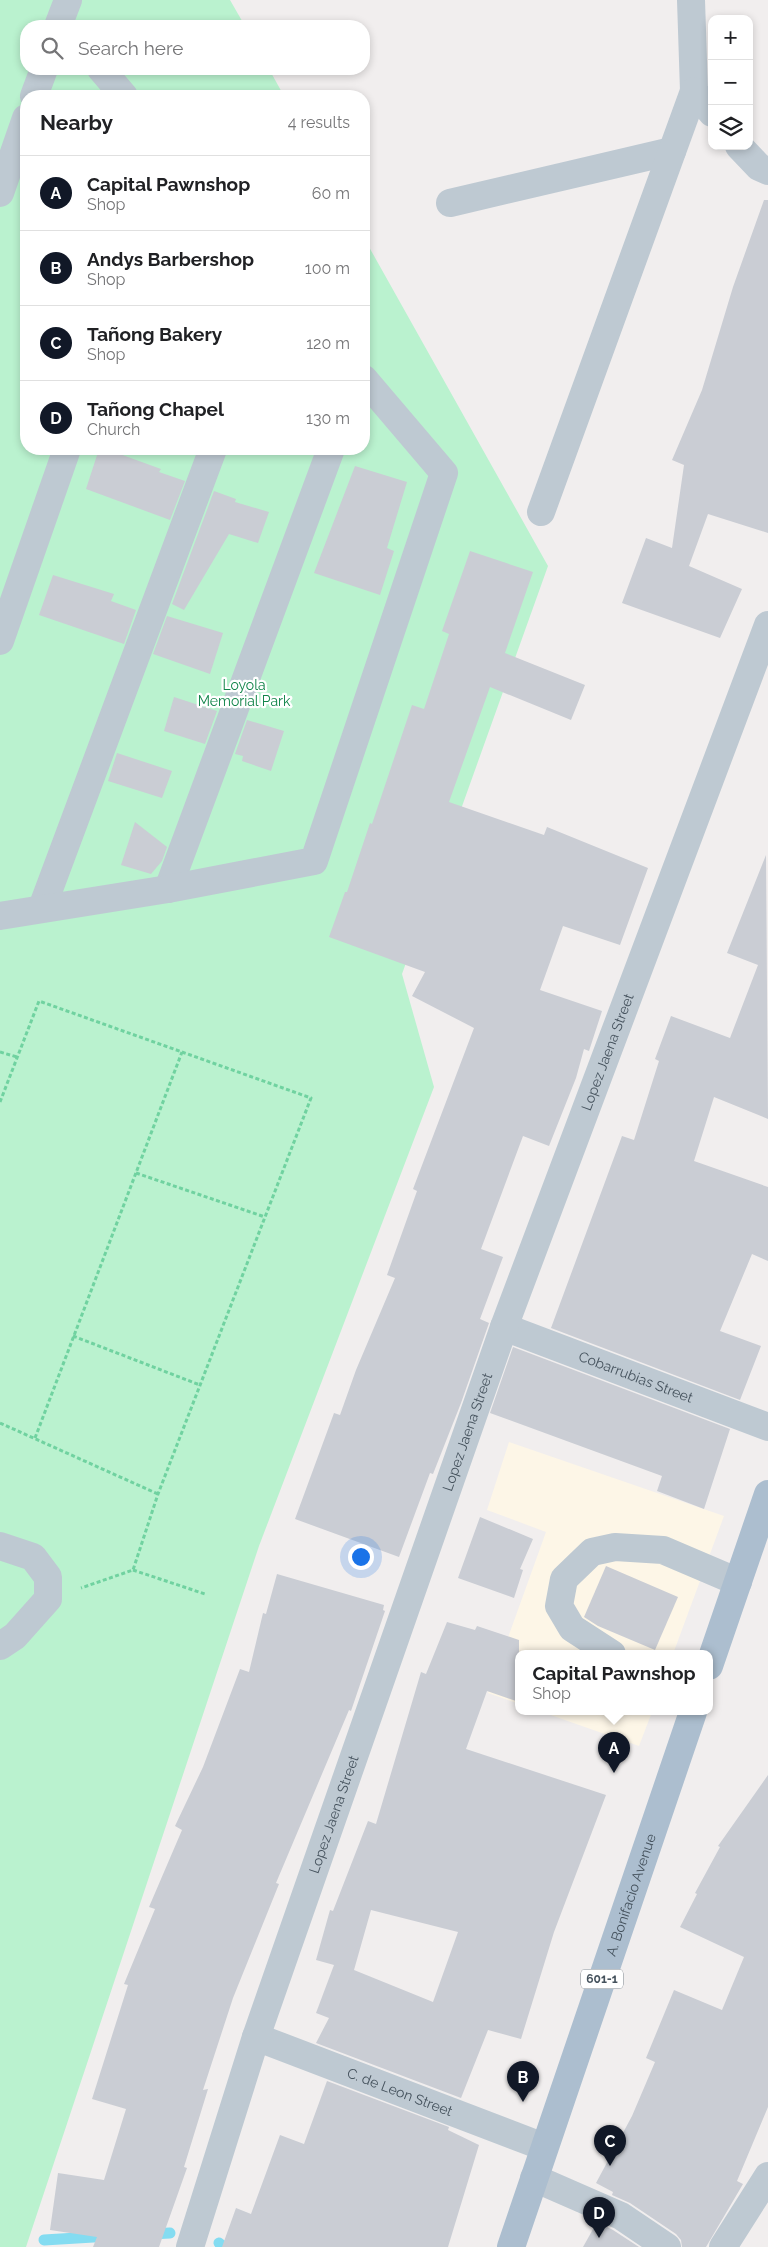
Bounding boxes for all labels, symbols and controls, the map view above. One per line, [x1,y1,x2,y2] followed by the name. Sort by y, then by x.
[708,15,753,150] map controls
[708,15,753,60] button: +
[20,20,370,75] search box
[38,34,66,62] icon: search
[78,37,184,59] text: Search here
[708,60,753,105] button: −
[708,105,753,150] button: layers
[40,110,113,135] text: Nearby
[288,113,350,132] text: 4 results
[87,173,250,195] text: Capital Pawnshop
[51,184,61,203] text: A
[312,184,350,203] text: 60 m
[87,195,125,214] text: Shop
[87,248,254,270] text: Andys Barbershop
[51,259,61,278] text: B
[305,259,350,278] text: 100 m
[87,270,125,289] text: Shop
[87,323,222,345] text: Tañong Bakery
[51,334,61,353] text: C
[306,334,350,353] text: 120 m
[87,345,125,364] text: Shop
[87,398,224,420] text: Tañong Chapel
[50,409,62,428] text: D
[306,409,350,428] text: 130 m
[87,420,140,439] text: Church
[198,677,291,709] park label: Loyola Memorial Park
[578,991,637,1113] street label: Lopez Jaena Street
[576,1348,696,1406] street label: Cobarrubias Street
[439,1371,495,1493] street label: Lopez Jaena Street
[348,1544,374,1570] your location
[515,1650,713,1715] popup
[532,1662,696,1684] text: Capital Pawnshop
[532,1684,571,1703] text: Shop
[598,1732,630,1773] pin: A
[306,1753,362,1875] street label: Lopez Jaena Street
[603,1832,659,1958] street label: A. Bonifacio Avenue
[581,1970,623,1988] road number: 601-1
[507,2061,539,2102] pin: B
[345,2065,455,2119] street label: C. de Leon Street
[594,2125,626,2166] pin: C
[583,2197,615,2238] pin: D

